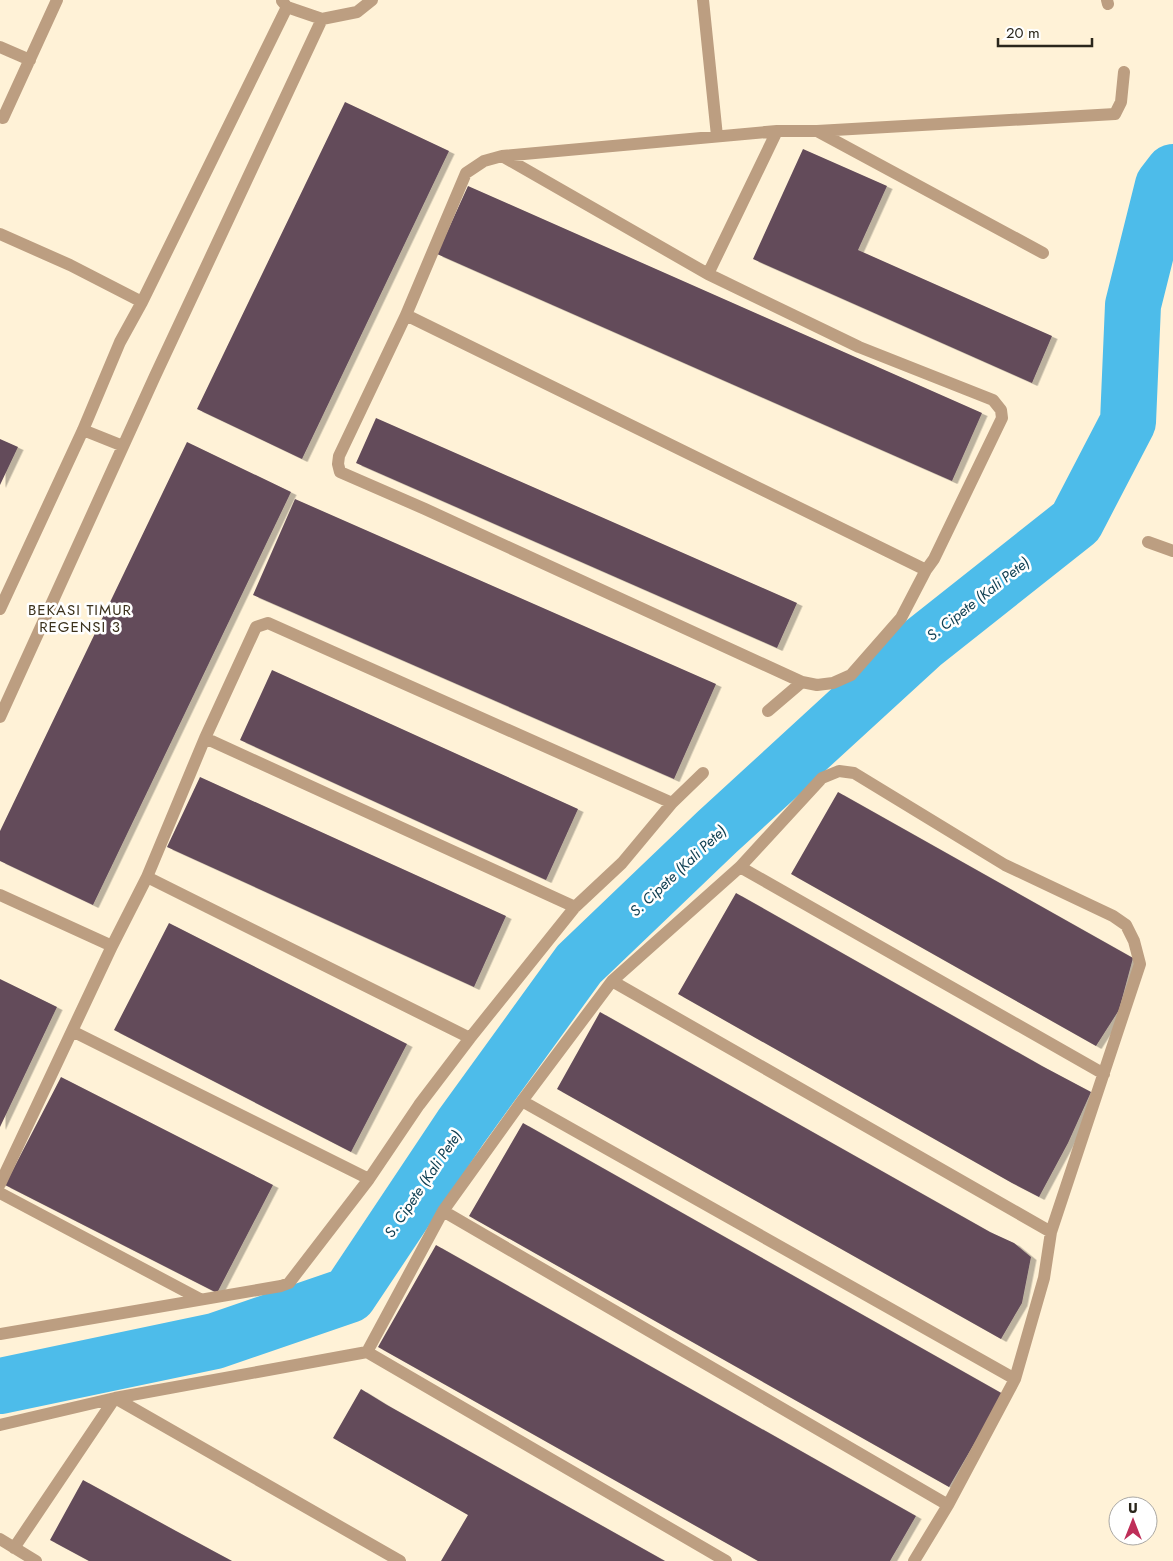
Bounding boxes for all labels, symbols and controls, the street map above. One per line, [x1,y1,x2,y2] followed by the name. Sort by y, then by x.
[998,15,1092,47] scale bar
[1006,22,1040,44] text: 20 m
[922,552,1034,646] water label: S. Cipete (Kali Pete)
[28,599,132,638] district label: BEKASI TIMUR REGENSI 3
[625,820,731,922] water label: S. Cipete (Kali Pete)
[379,1126,467,1242] water label: S. Cipete (Kali Pete)
[1108,1496,1158,1546] north arrow
[1128,1498,1138,1518] text: U

